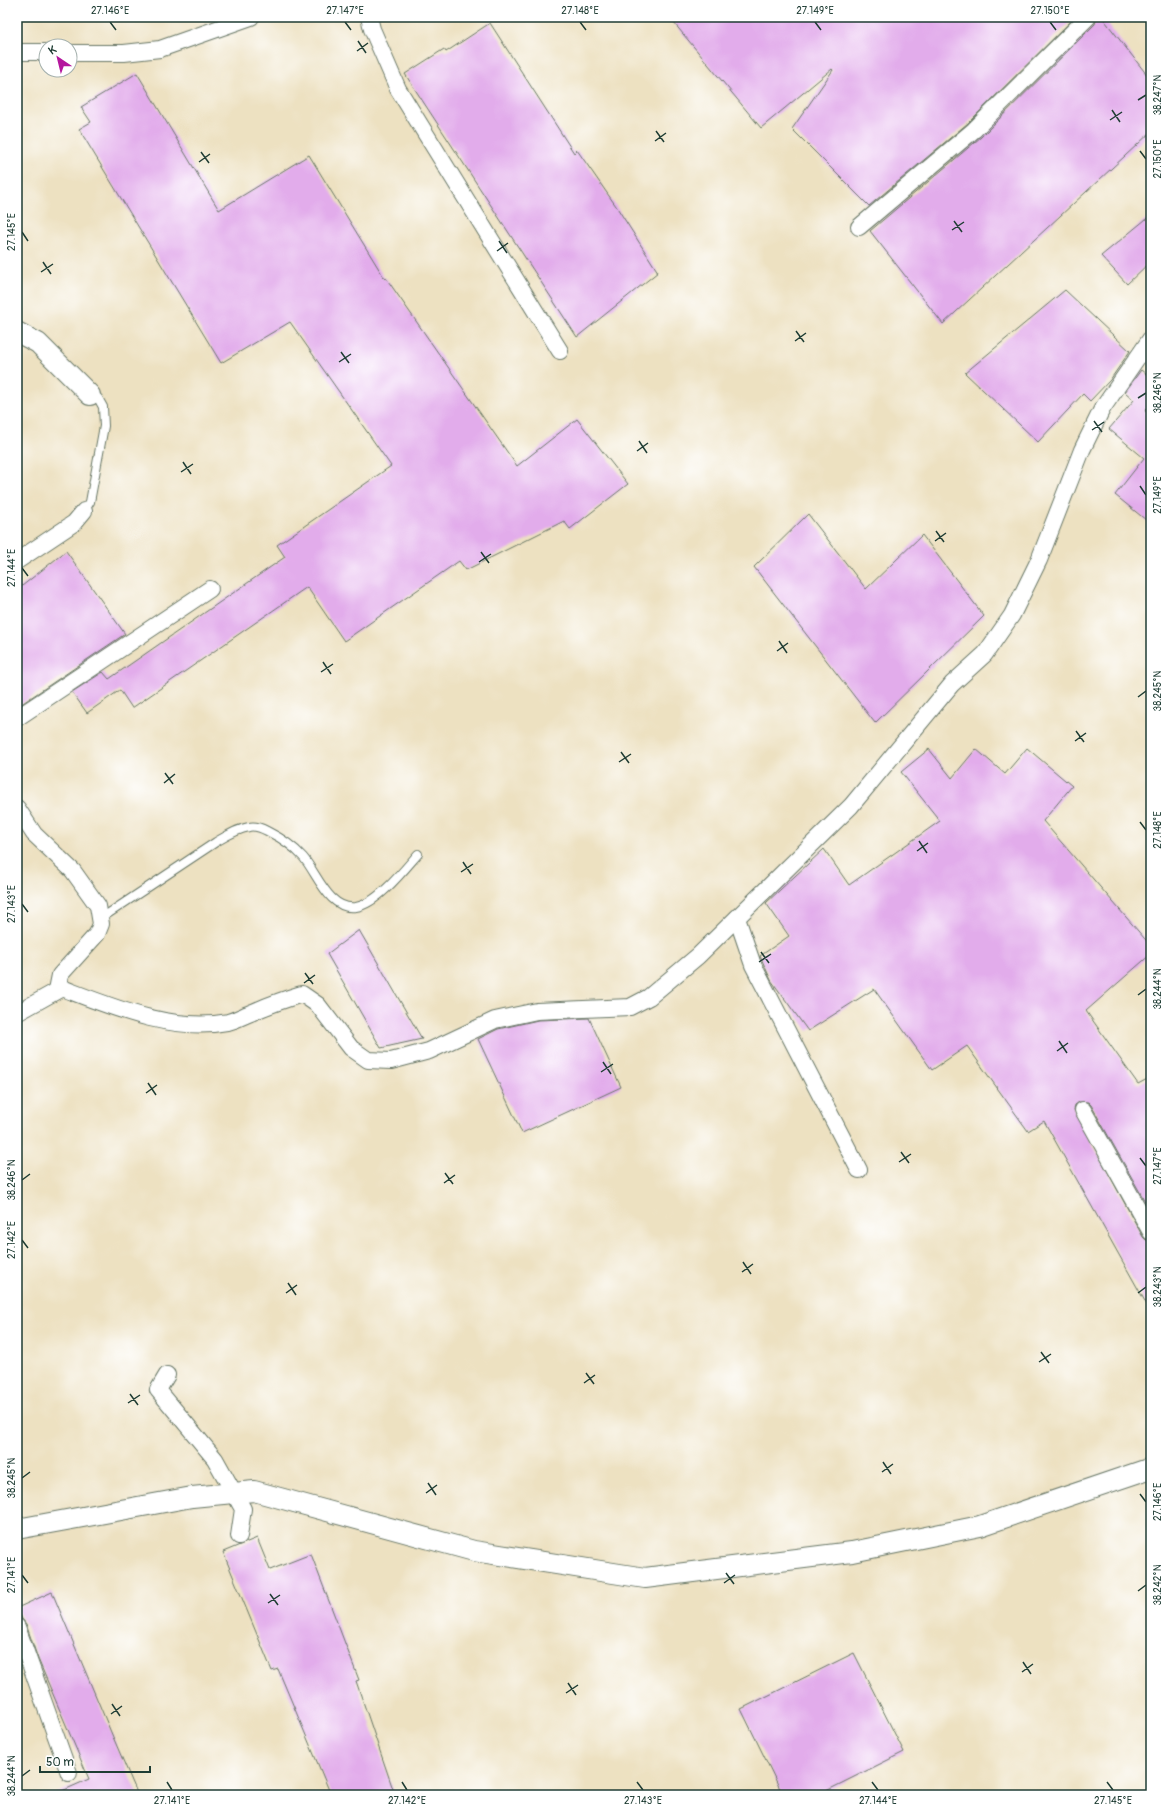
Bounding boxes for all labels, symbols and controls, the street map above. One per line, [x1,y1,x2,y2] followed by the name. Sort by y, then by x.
[91,5,129,17] text: 27.146°E
[326,5,364,17] text: 27.147°E
[561,5,599,17] text: 27.148°E
[796,5,834,17] text: 27.149°E
[1031,5,1069,17] text: 27.150°E
[38,38,78,78] north arrow
[46,43,59,57] text: K
[1152,74,1164,115] text: 38.247°N
[1152,140,1164,178] text: 27.150°E
[6,213,18,251] text: 27.145°E
[1152,372,1164,414] text: 38.246°N
[1152,476,1164,514] text: 27.149°E
[6,549,18,587] text: 27.144°E
[1152,670,1164,711] text: 38.245°N
[1152,811,1164,849] text: 27.148°E
[6,885,18,923] text: 27.143°E
[1152,968,1164,1010] text: 38.244°N
[1152,1147,1164,1185] text: 27.147°E
[6,1159,18,1201] text: 38.246°N
[6,1221,18,1259] text: 27.142°E
[1152,1266,1164,1307] text: 38.243°N
[6,1457,18,1498] text: 38.245°N
[1152,1483,1164,1521] text: 27.146°E
[6,1557,18,1593] text: 27.141°E
[1152,1564,1164,1605] text: 38.242°N
[40,1748,150,1774] scale bar
[6,1755,18,1797] text: 38.244°N
[46,1755,74,1770] text: 50 m
[154,1795,190,1807] text: 27.141°E
[388,1795,426,1807] text: 27.142°E
[624,1795,662,1807] text: 27.143°E
[859,1795,897,1807] text: 27.144°E
[1094,1795,1132,1807] text: 27.145°E

